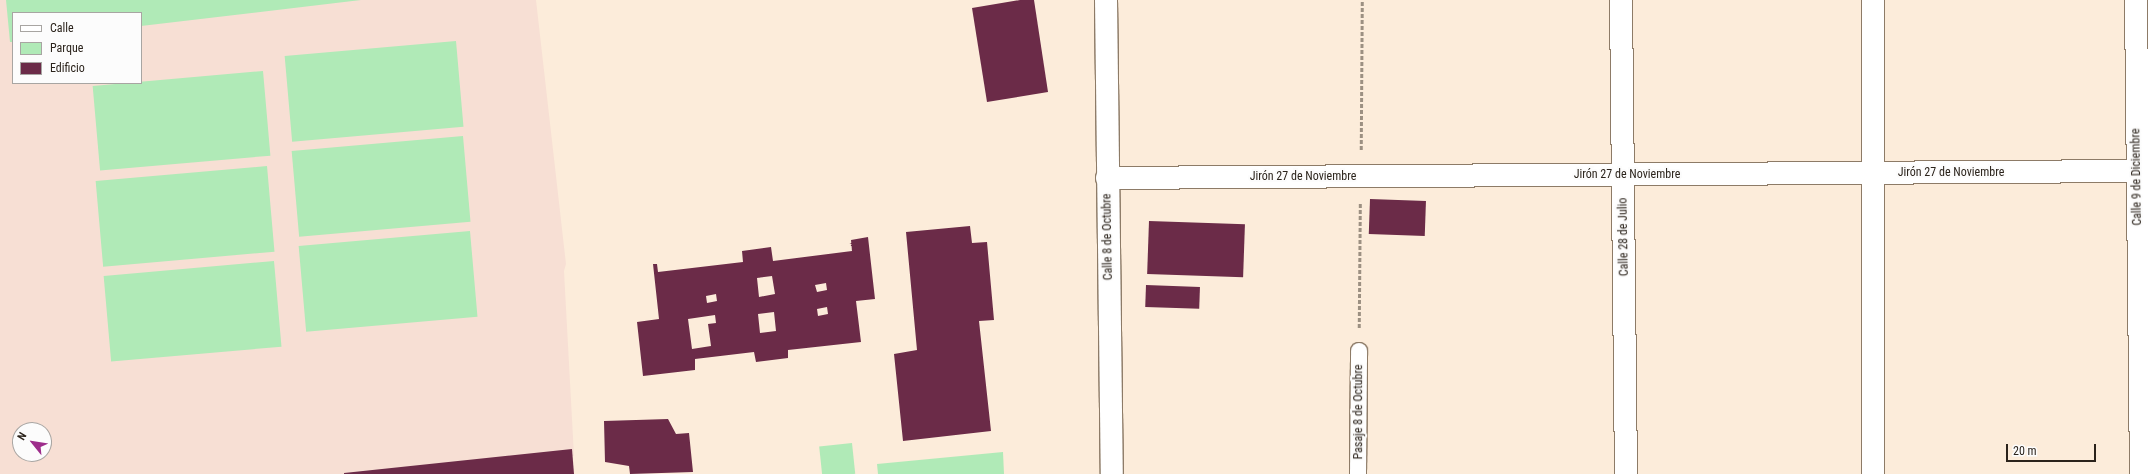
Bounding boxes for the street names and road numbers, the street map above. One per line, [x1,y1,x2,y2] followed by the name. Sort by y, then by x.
[2129,128,2145,226] street label: Calle 9 de Diciembre
[1898,166,2004,180] street label: Jirón 27 de Noviembre
[1574,168,1680,182] street label: Jirón 27 de Noviembre
[1250,170,1356,184] street label: Jirón 27 de Noviembre
[1100,194,1116,280] street label: Calle 8 de Octubre
[1616,198,1632,276] street label: Calle 28 de Julio
[1352,365,1366,459] street label: Pasaje 8 de Octubre

